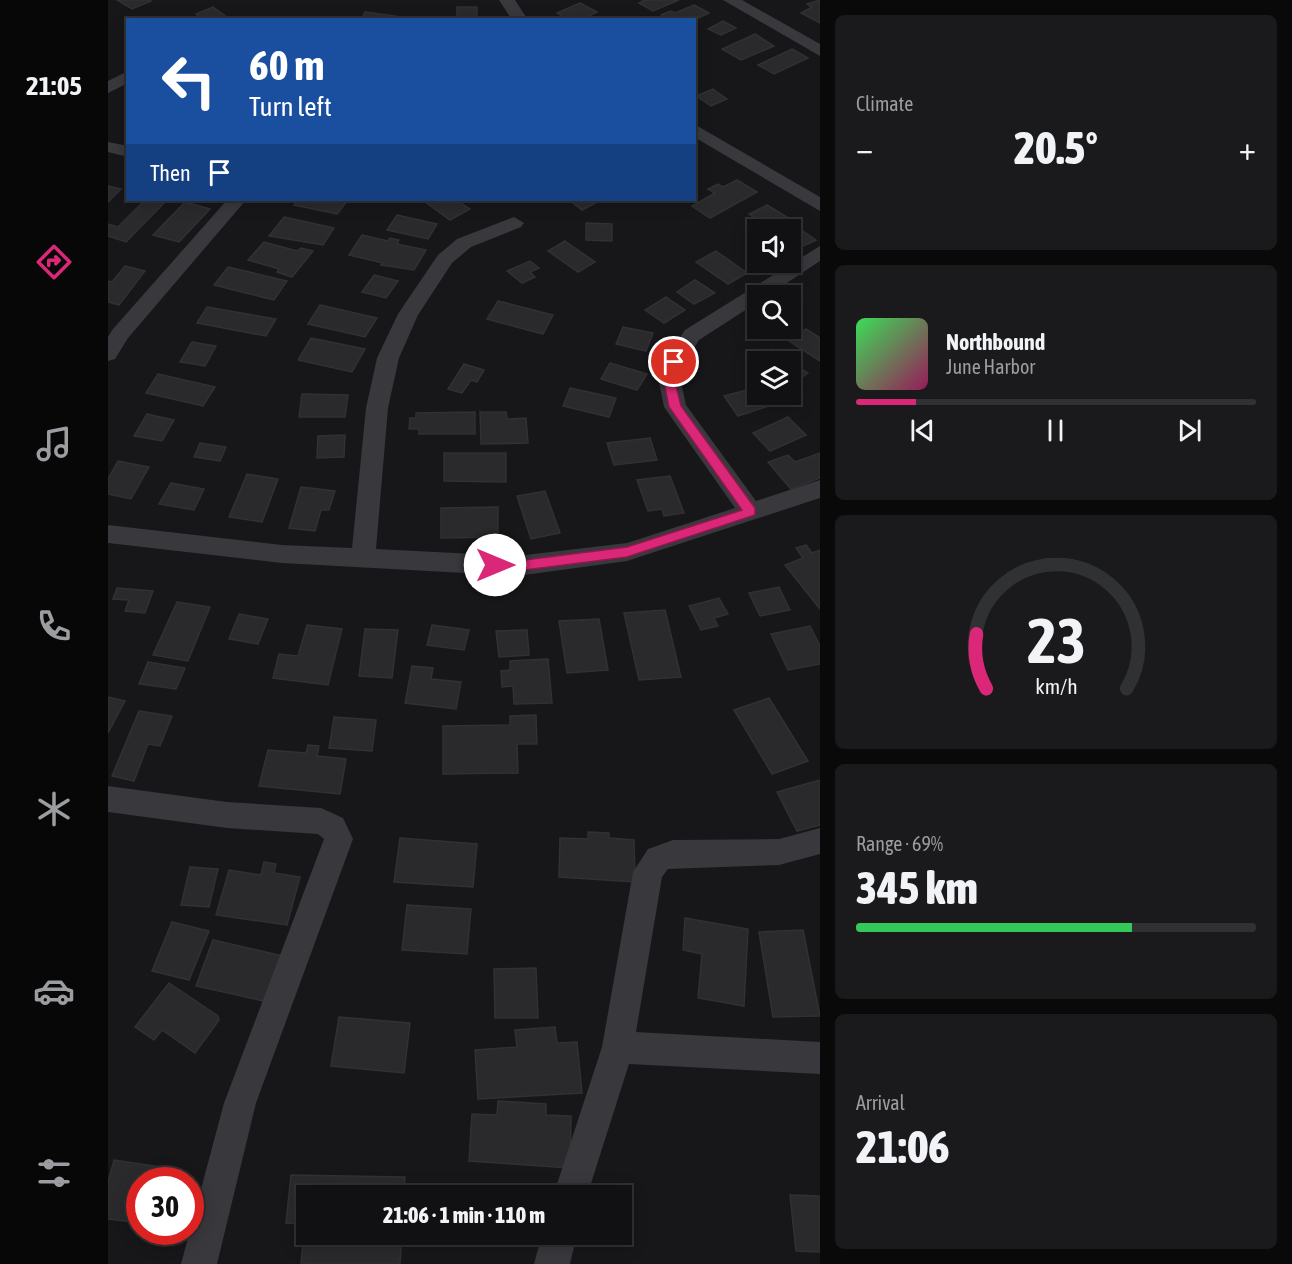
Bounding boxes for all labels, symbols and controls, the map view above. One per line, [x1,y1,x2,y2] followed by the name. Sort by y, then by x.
[249,41,324,89] text: 60 m
[150,42,228,120] icon: left
[26,70,82,101] text: 21:05
[249,91,332,122] text: Turn left
[856,92,913,115] text: Climate
[1014,122,1098,174] text: 20.5°
[856,129,873,167] text: −
[1239,129,1256,167] text: +
[203,156,236,189] icon: arrive
[150,160,191,186] text: Then
[747,219,801,405] map controls
[747,219,801,273] button: sound
[33,241,75,283] icon: directions
[747,285,801,339] button: search
[946,329,1045,355] text: Northbound
[648,336,699,387] pin
[657,345,690,378] icon: arrive
[747,351,801,405] button: layers
[946,355,1035,378] text: June Harbor
[906,414,939,447] icon: previous
[1039,414,1072,447] icon: pause
[1173,414,1206,447] icon: next
[33,423,75,465] icon: music
[463,533,527,597] position arrow
[33,605,75,647] icon: phone
[1027,605,1085,676] text: 23
[1035,674,1077,699] text: km/h
[33,788,75,830] icon: climate
[856,832,943,855] text: Range · 69%
[856,862,978,914] text: 345 km
[33,970,75,1012] icon: car
[856,1091,905,1114] text: Arrival
[856,1121,950,1173] text: 21:06
[33,1152,75,1194] icon: filters
[126,1167,204,1245] speed limit sign: 30
[383,1202,545,1228] text: 21:06 · 1 min · 110 m

